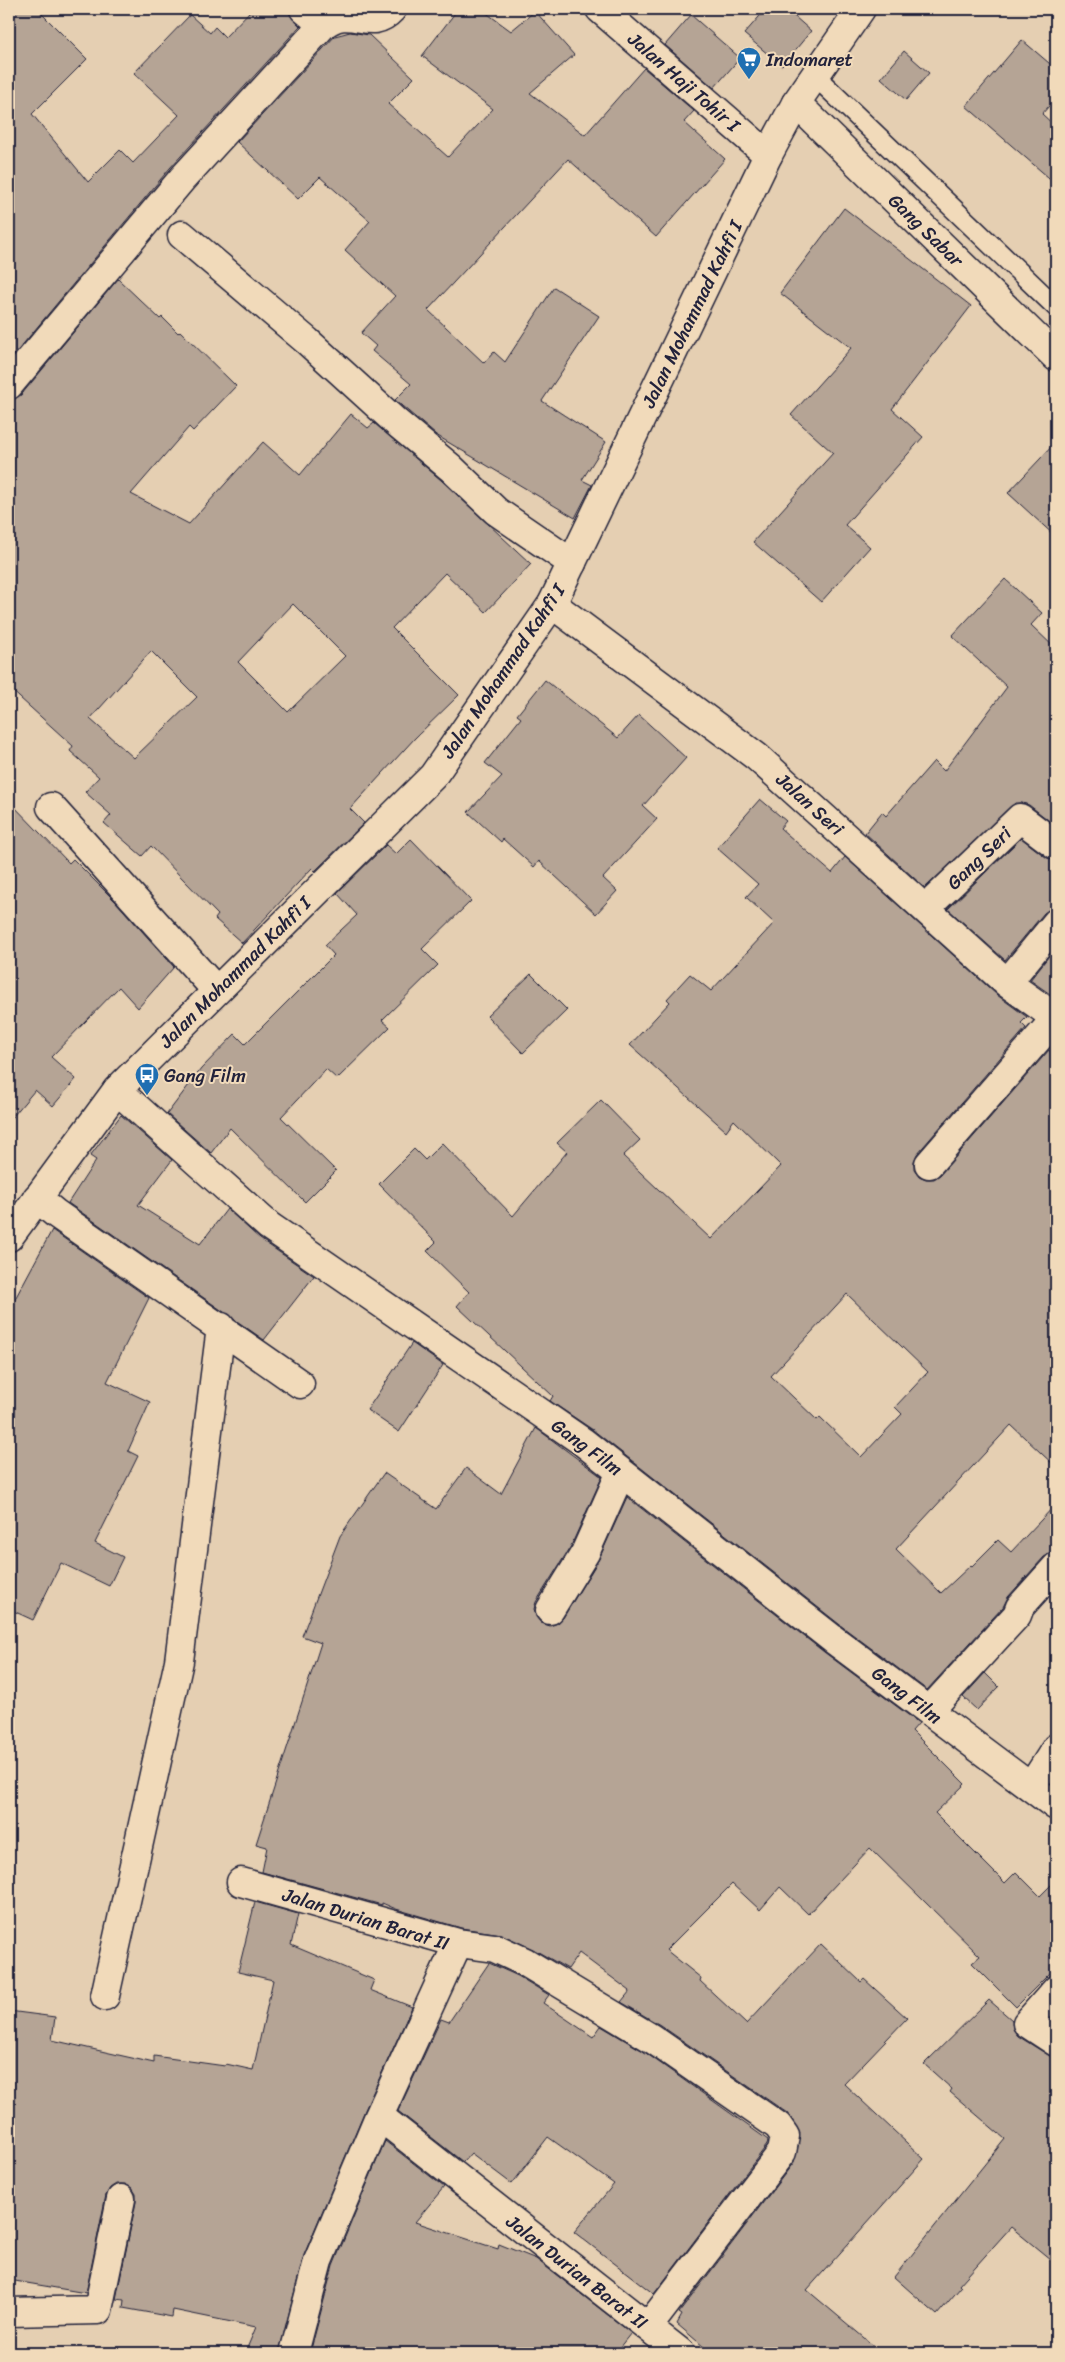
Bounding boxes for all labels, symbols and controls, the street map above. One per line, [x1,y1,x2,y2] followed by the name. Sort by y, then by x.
[620,23,749,141] street label: Jalan Haji Tohir I
[765,43,853,76] place label: Indomaret
[736,46,762,80] supermarket icon: Indomaret
[880,185,973,276] street label: Gang Sabar
[632,213,752,414] street label: Jalan Mohammad Kahfi I
[431,576,575,766] street label: Jalan Mohammad Kahfi I
[767,763,852,844] street label: Jalan Seri
[938,818,1020,898] street label: Gang Seri
[150,887,320,1057] street label: Jalan Mohammad Kahfi I
[164,1059,246,1092] place label: Gang Film
[134,1062,160,1096] bus stop icon: Gang Film
[544,1410,630,1485] street label: Gang Film
[864,1657,950,1733] street label: Gang Film
[278,1878,454,1960] street label: Jalan Durian Barat II
[498,2205,655,2338] street label: Jalan Durian Barat II

